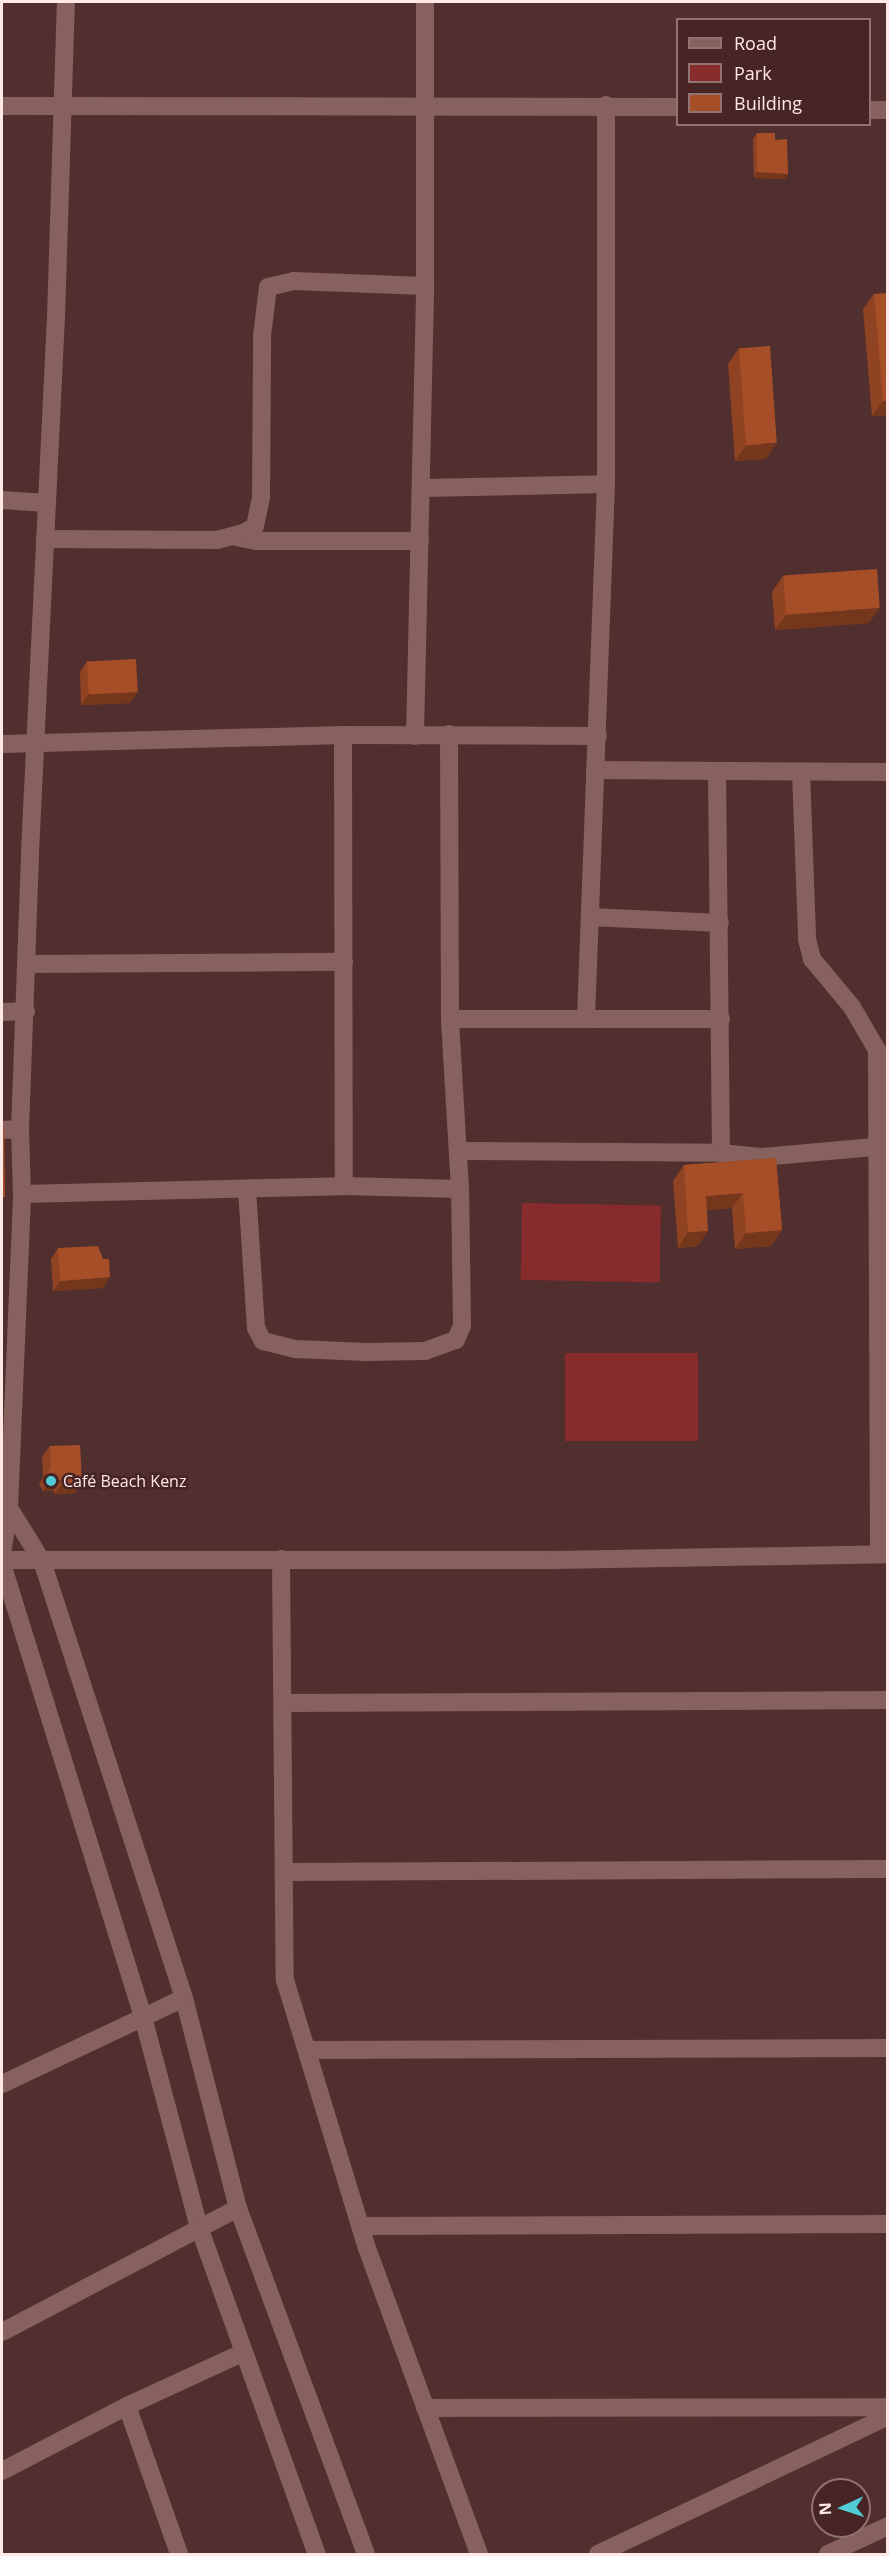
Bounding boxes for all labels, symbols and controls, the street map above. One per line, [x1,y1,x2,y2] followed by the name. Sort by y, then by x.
[676,18,871,126] legend
[734,31,777,55] text: Road
[734,61,772,85] text: Park
[734,91,802,115] text: Building
[63,1471,186,1491] place label: Café Beach Kenz
[44,1474,58,1488] marker: Café Beach Kenz
[811,2478,871,2538] north arrow
[814,2502,836,2516] text: N

